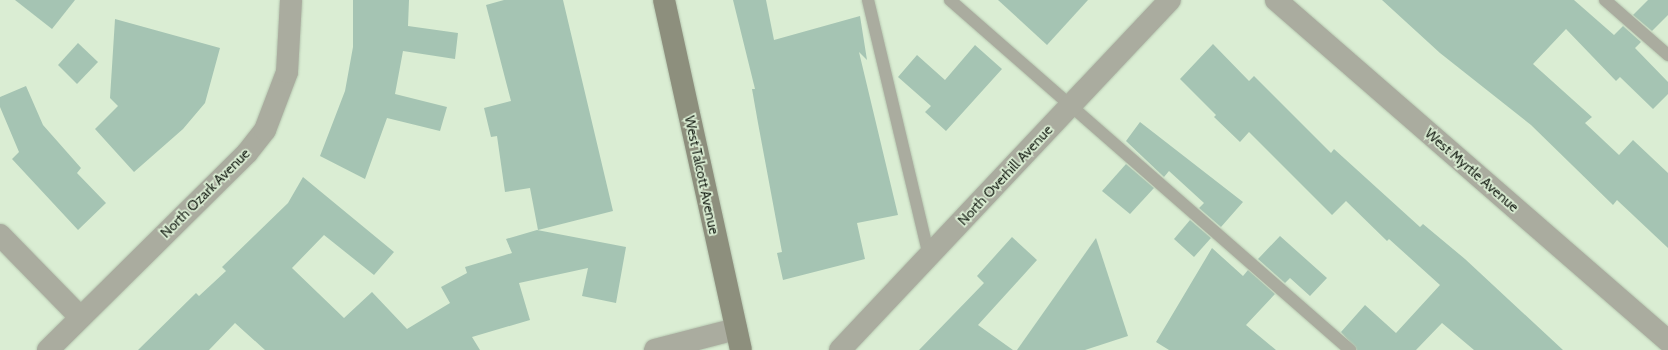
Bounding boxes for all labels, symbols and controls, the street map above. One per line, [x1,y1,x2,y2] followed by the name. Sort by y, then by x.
[681,114,723,236] street label: West Talcott Avenue
[954,121,1056,229] street label: North Overhill Avenue
[1422,125,1522,215] street label: West Myrtle Avenue
[157,145,253,241] street label: North Ozark Avenue

